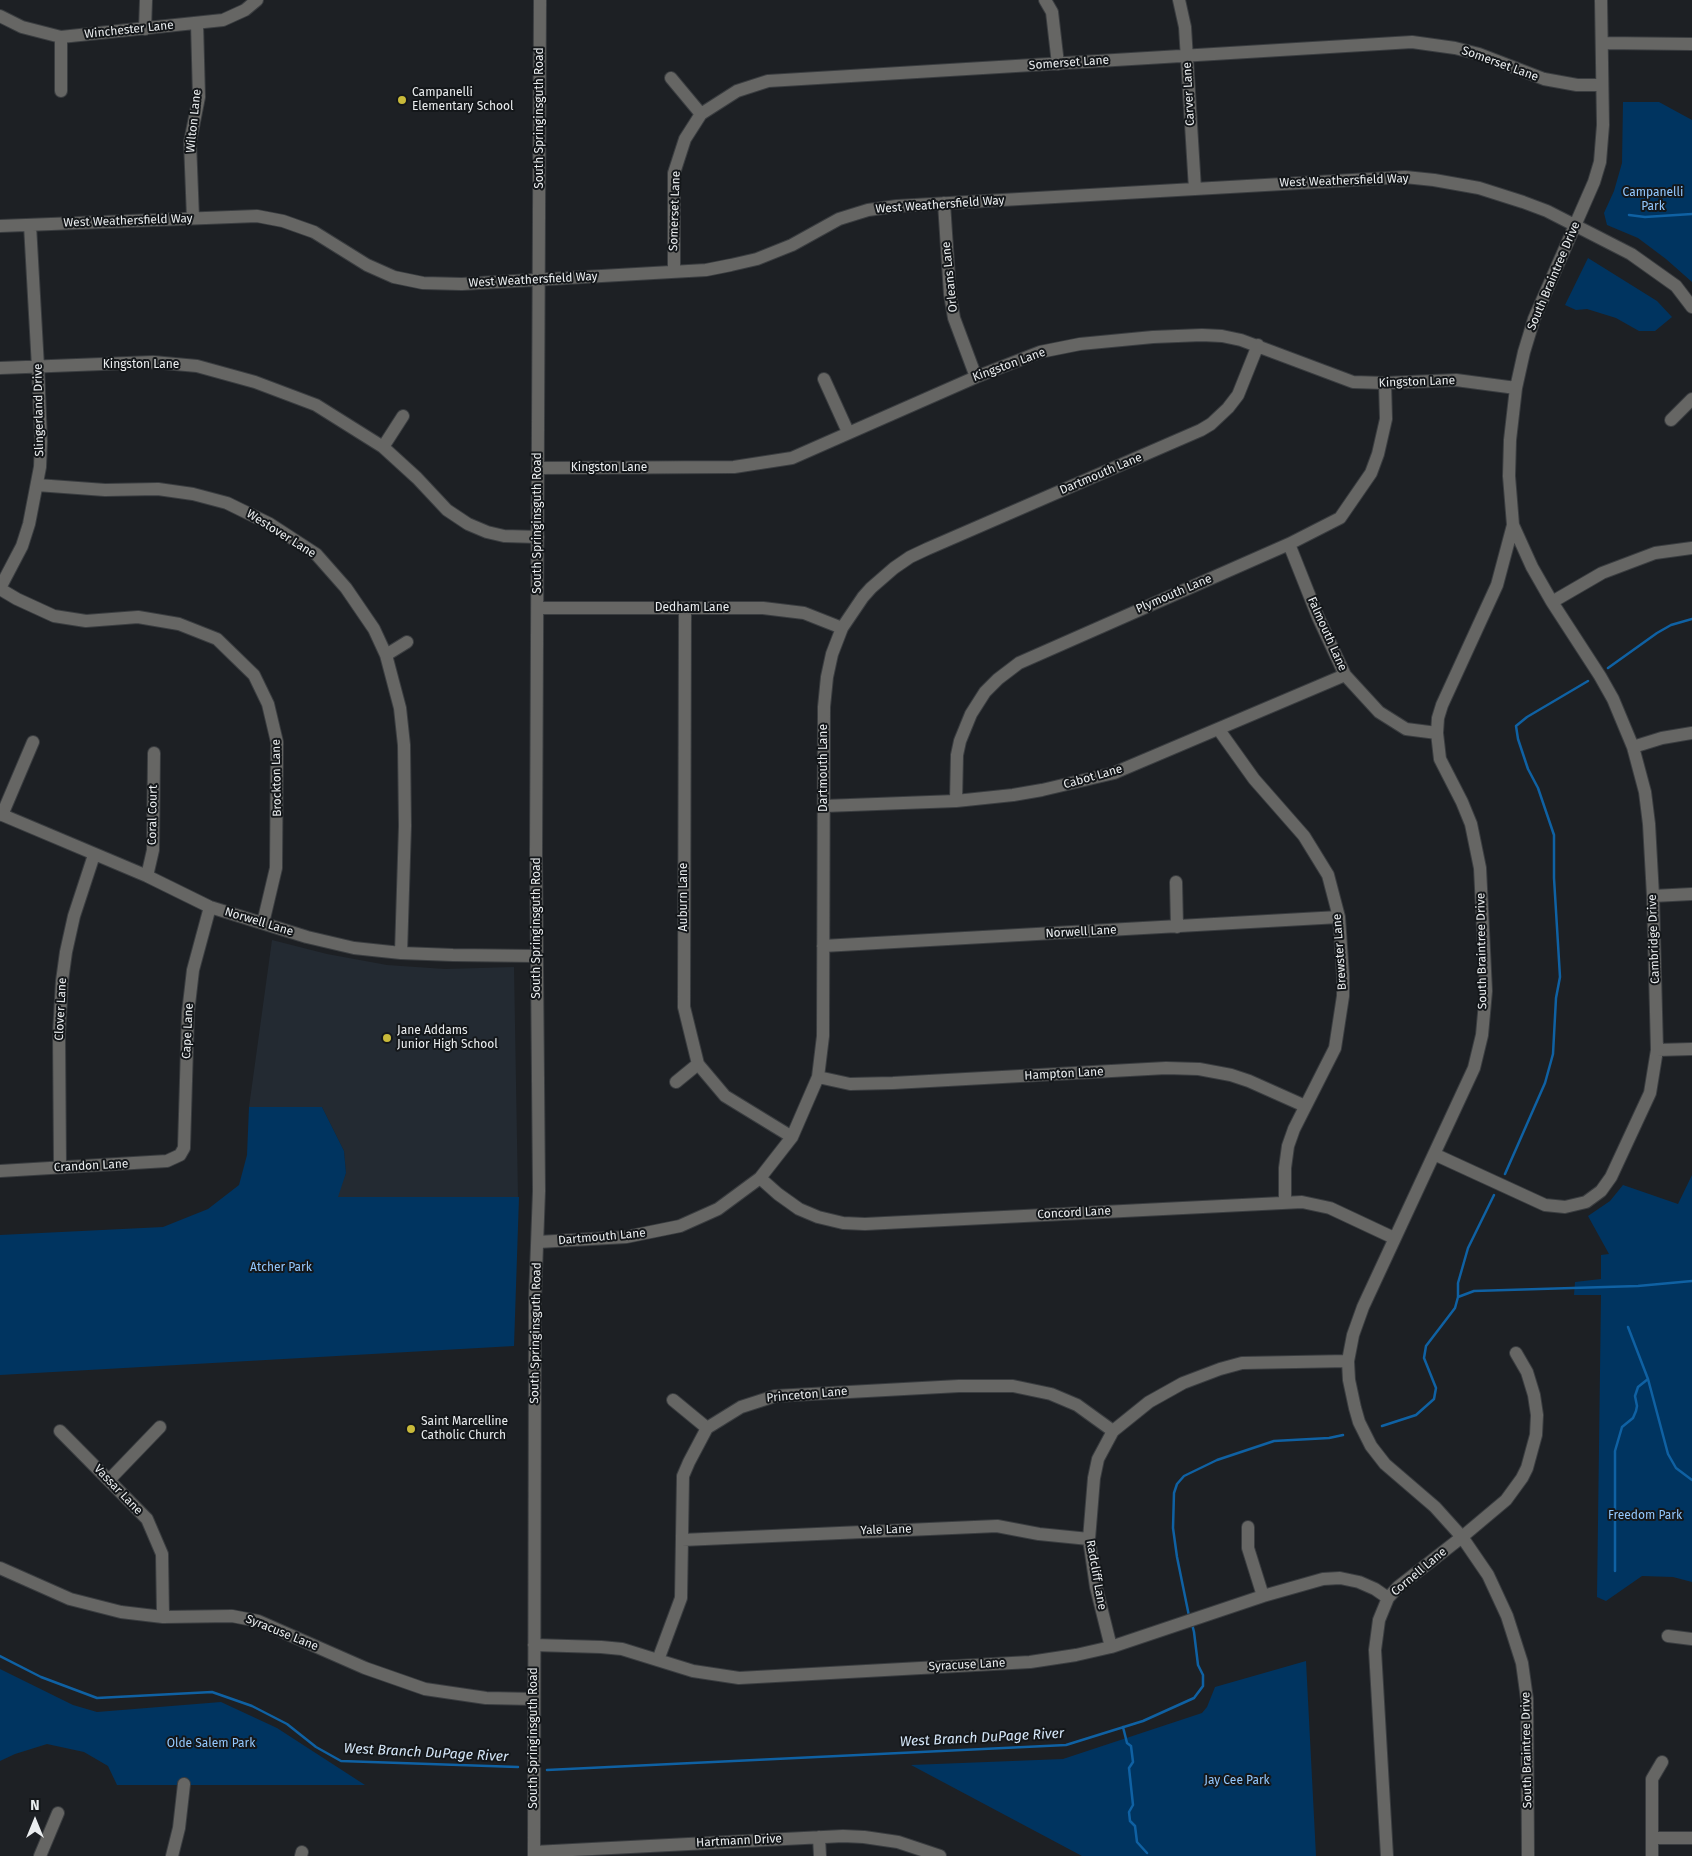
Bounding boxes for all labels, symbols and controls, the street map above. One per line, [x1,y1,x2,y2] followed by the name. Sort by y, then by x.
[84,18,174,42] street label: Winchester Lane
[1460,43,1540,85] street label: Somerset Lane
[533,47,547,189] street label: South Springinsguth Road
[1028,53,1110,73] street label: Somerset Lane
[1180,62,1198,126] street label: Carver Lane
[412,86,514,114] place label: Campanelli Elementary School
[183,88,205,154] street label: Wilton Lane
[396,94,408,106] marker: Campanelli Elementary School
[666,171,684,251] street label: Somerset Lane
[1279,172,1409,190] street label: West Weathersfield Way
[1623,186,1683,214] park label: Campanelli Park
[875,193,1005,217] street label: West Weathersfield Way
[63,212,193,230] street label: West Weathersfield Way
[1525,220,1583,332] street label: South Braintree Drive
[939,241,961,313] street label: Orleans Lane
[468,269,598,291] street label: West Weathersfield Way
[971,345,1047,385] street label: Kingston Lane
[103,358,179,372] street label: Kingston Lane
[31,363,47,457] street label: Slingerland Drive
[1378,373,1456,391] street label: Kingston Lane
[1058,450,1144,498] street label: Dartmouth Lane
[531,452,545,594] street label: South Springinsguth Road
[571,461,647,475] street label: Kingston Lane
[244,507,318,561] street label: Westover Lane
[1134,572,1214,616] street label: Plymouth Lane
[1304,595,1350,673] street label: Falmouth Lane
[655,601,729,615] street label: Dedham Lane
[817,724,831,812] street label: Dartmouth Lane
[269,739,285,817] street label: Brockton Lane
[1062,762,1124,792] street label: Cabot Lane
[145,785,161,845] street label: Coral Court
[530,857,544,999] street label: South Springinsguth Road
[677,863,691,931] street label: Auburn Lane
[1474,893,1490,1009] street label: South Braintree Drive
[1645,894,1663,984] street label: Cambridge Drive
[223,905,295,939] street label: Norwell Lane
[1330,913,1350,991] street label: Brewster Lane
[1045,923,1117,941] street label: Norwell Lane
[52,977,70,1041] street label: Clover Lane
[179,1003,197,1059] street label: Cape Lane
[397,1024,498,1052] place label: Jane Addams Junior High School
[381,1032,393,1044] marker: Jane Addams Junior High School
[1024,1065,1104,1083] street label: Hampton Lane
[53,1157,129,1175] street label: Crandon Lane
[1037,1204,1111,1222] street label: Concord Lane
[558,1226,646,1248] street label: Dartmouth Lane
[250,1261,312,1275] park label: Atcher Park
[528,1262,544,1404] street label: South Springinsguth Road
[766,1384,848,1406] street label: Princeton Lane
[421,1415,508,1443] place label: Saint Marcelline Catholic Church
[405,1423,417,1435] marker: Saint Marcelline Catholic Church
[91,1462,145,1518] street label: Vassar Lane
[1608,1509,1682,1523] park label: Freedom Park
[860,1522,912,1538] street label: Yale Lane
[1083,1539,1109,1611] street label: Radcliff Lane
[1388,1545,1450,1599] street label: Cornell Lane
[244,1612,320,1654] street label: Syracuse Lane
[928,1656,1006,1674] street label: Syracuse Lane
[527,1667,541,1809] street label: South Springinsguth Road
[1519,1692,1535,1808] street label: South Braintree Drive
[899,1725,1065,1751] water label: West Branch DuPage River
[167,1737,255,1751] park label: Olde Salem Park
[343,1740,509,1766] water label: West Branch DuPage River
[1204,1774,1270,1788] park label: Jay Cee Park
[10,1796,60,1846] north arrow
[30,1797,40,1814] text: N
[696,1832,782,1850] street label: Hartmann Drive

